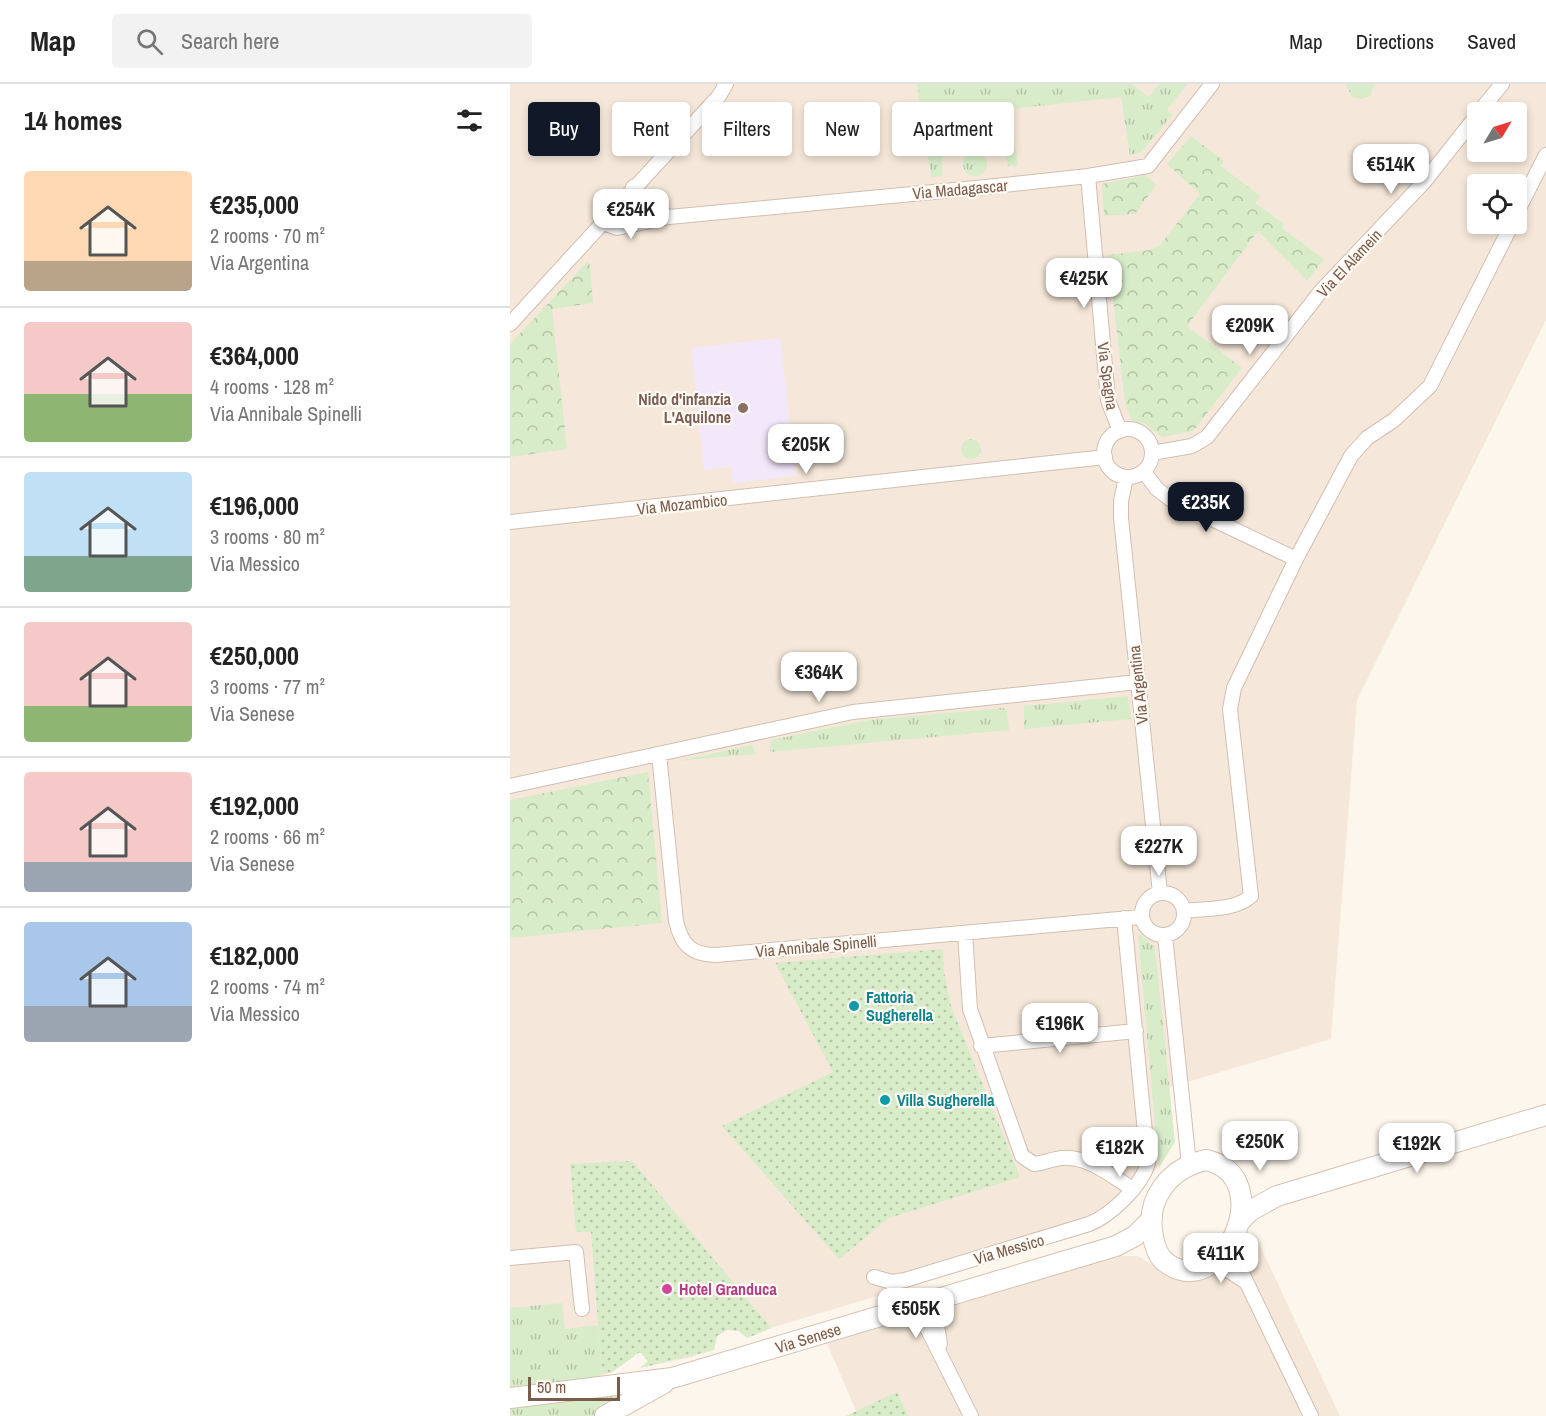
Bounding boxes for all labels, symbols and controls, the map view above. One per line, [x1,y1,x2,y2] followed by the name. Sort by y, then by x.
[112,14,532,68] search box
[30,22,76,60] text: Map
[133,25,166,58] icon: search
[181,26,279,56] text: Search here
[1289,27,1323,56] text: Map
[1356,27,1434,56] text: Directions
[1467,27,1516,56] text: Saved
[528,102,600,156] chip: Buy
[612,102,690,156] chip: Rent
[702,102,792,156] chip: Filters
[804,102,880,156] chip: New
[892,102,1014,156] chip: Apartment
[1467,102,1527,162] north arrow
[1467,102,1527,234] map controls
[24,103,122,138] text: 14 homes
[453,104,486,137] icon: filters
[1349,144,1433,195] pin: €514K
[1367,150,1415,177] text: €514K
[912,174,1009,204] street label: Via Madagascar
[1467,174,1527,234] button: locate
[210,187,299,222] text: €235,000
[589,189,673,240] pin: €254K
[72,195,144,267] icon: home
[607,195,655,222] text: €254K
[210,222,325,249] text: 2 rooms · 70 m²
[1312,224,1386,302] street label: Via El Alamein
[210,249,309,276] text: Via Argentina
[1042,258,1126,309] pin: €425K
[1060,264,1108,291] text: €425K
[1208,305,1292,356] pin: €209K
[1226,311,1274,338] text: €209K
[210,338,299,373] text: €364,000
[1092,341,1124,412] street label: Via Spagna
[72,346,144,418] icon: home
[210,373,334,400] text: 4 rooms · 128 m²
[638,388,732,428] place label: Nido d'infanzia L'Aquilone
[210,400,362,427] text: Via Annibale Spinelli
[736,401,750,415] marker: Nido d'infanzia L'Aquilone
[764,424,848,475] pin: €205K
[782,430,830,457] text: €205K
[1164,482,1248,533] pin: €235K
[210,488,299,523] text: €196,000
[636,488,728,520] street label: Via Mozambico
[1182,488,1230,515] text: €235K
[72,496,144,568] icon: home
[210,523,325,550] text: 3 rooms · 80 m²
[210,550,300,577] text: Via Messico
[210,638,299,673] text: €250,000
[1123,644,1153,726] street label: Via Argentina
[72,646,144,718] icon: home
[777,652,861,703] pin: €364K
[795,658,843,685] text: €364K
[210,673,325,700] text: 3 rooms · 77 m²
[210,700,295,727] text: Via Senese
[210,788,299,823] text: €192,000
[72,796,144,868] icon: home
[210,823,325,850] text: 2 rooms · 66 m²
[1117,826,1201,877] pin: €227K
[1135,832,1183,859] text: €227K
[210,850,295,877] text: Via Senese
[754,930,878,962] street label: Via Annibale Spinelli
[210,938,299,973] text: €182,000
[72,946,144,1018] icon: home
[210,973,325,1000] text: 2 rooms · 74 m²
[866,986,934,1026] place label: Fattoria Sugherella
[847,999,861,1013] marker: Fattoria Sugherella
[210,1000,300,1027] text: Via Messico
[1018,1003,1102,1054] pin: €196K
[1036,1009,1084,1036] text: €196K
[897,1089,995,1111] place label: Villa Sugherella
[878,1093,892,1107] marker: Villa Sugherella
[1218,1121,1302,1172] pin: €250K
[1375,1123,1459,1174] pin: €192K
[1078,1127,1162,1178] pin: €182K
[1236,1127,1284,1154] text: €250K
[1393,1129,1441,1156] text: €192K
[1096,1133,1144,1160] text: €182K
[971,1229,1047,1269] street label: Via Messico
[1179,1233,1263,1284] pin: €411K
[1197,1239,1245,1266] text: €411K
[679,1278,777,1300] place label: Hotel Granduca
[660,1282,674,1296] marker: Hotel Granduca
[874,1288,958,1339] pin: €505K
[892,1294,940,1321] text: €505K
[772,1318,844,1358] street label: Via Senese
[528,1374,620,1402] scale bar
[537,1376,566,1398] text: 50 m

